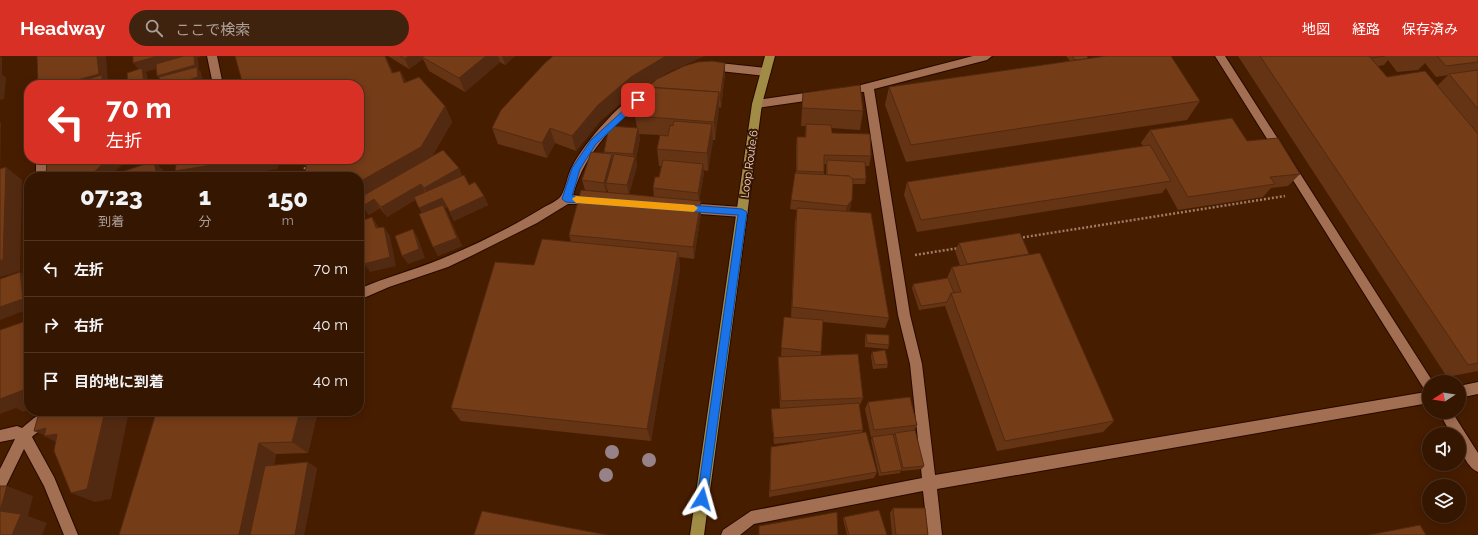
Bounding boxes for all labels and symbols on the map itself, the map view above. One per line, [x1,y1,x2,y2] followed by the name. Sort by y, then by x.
[621,83,655,117] pin
[738,129,761,199] street label: Loop Route 6
[1422,375,1466,419] north arrow
[681,478,723,520] position arrow

